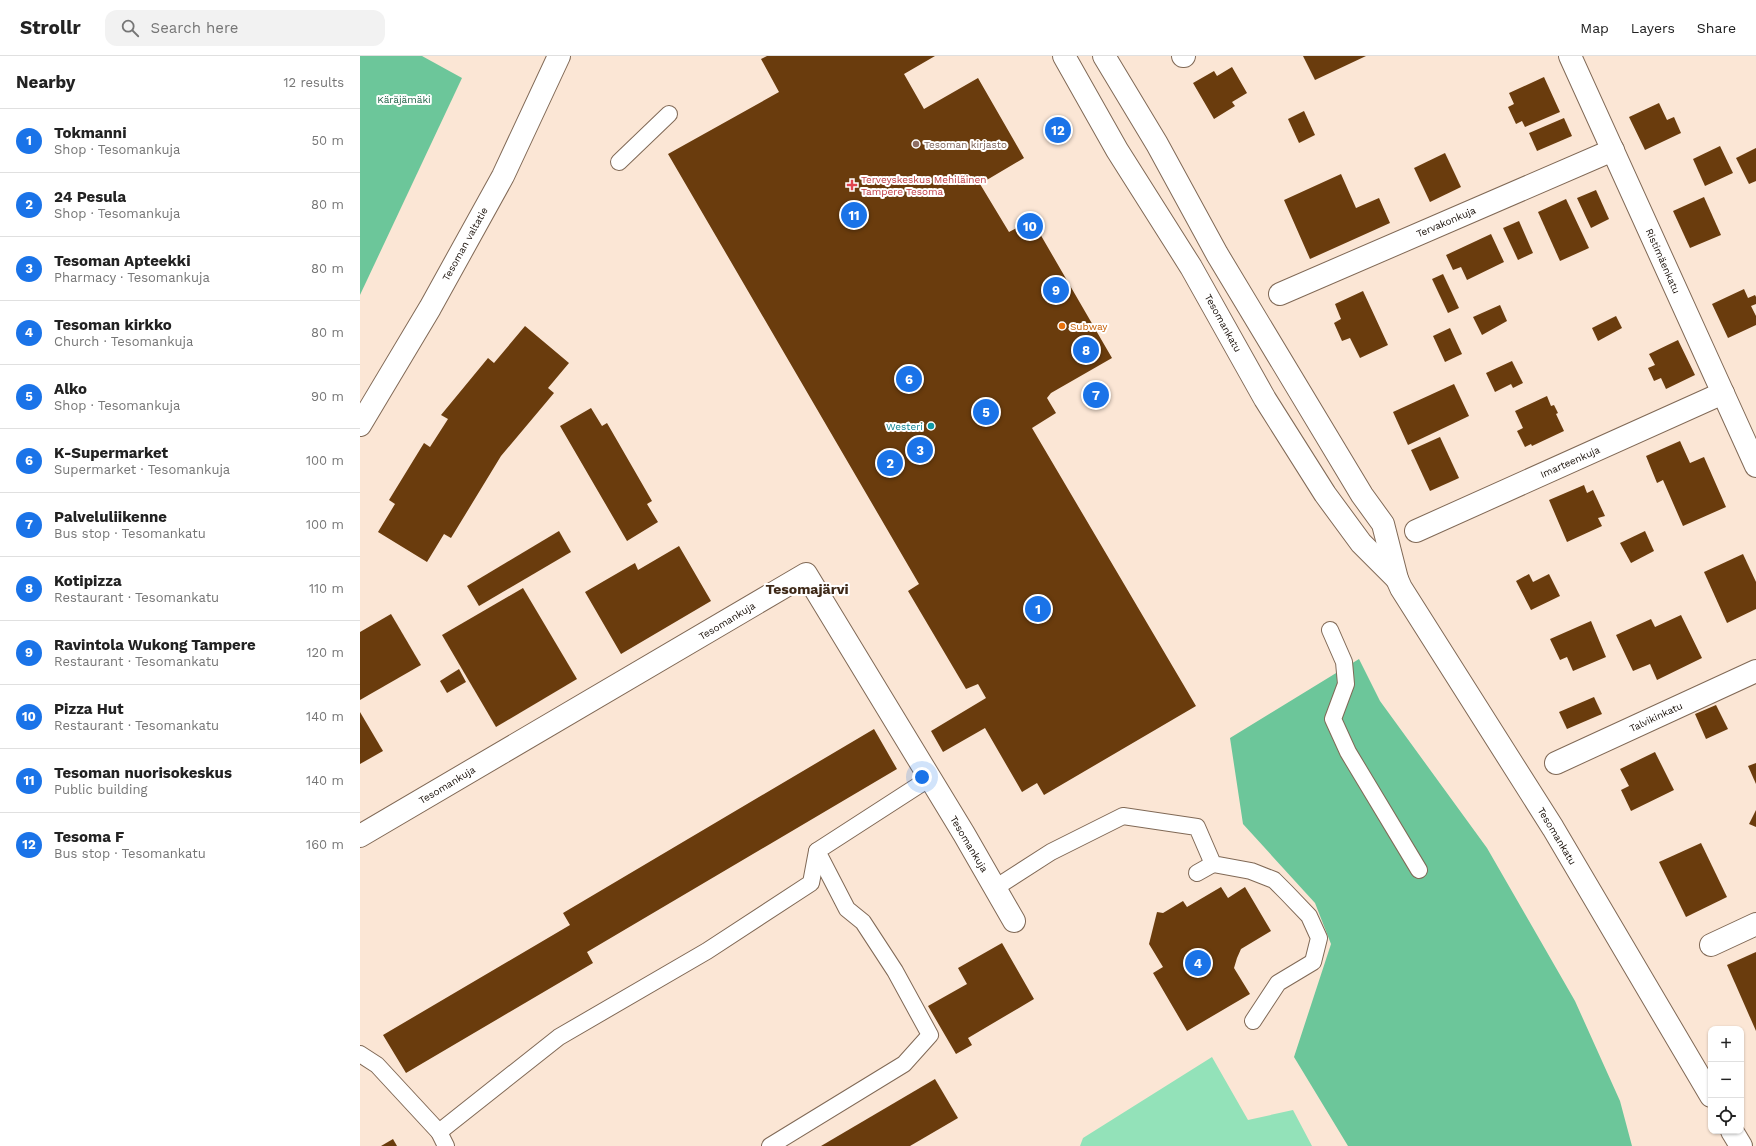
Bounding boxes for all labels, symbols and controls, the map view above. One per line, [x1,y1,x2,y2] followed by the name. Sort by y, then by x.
[105,10,385,46] search box
[20,16,81,39] text: Strollr
[119,17,141,39] icon: search
[151,19,239,37] text: Search here
[1580,20,1609,36] text: Map
[1631,20,1675,36] text: Layers
[1697,20,1736,36] text: Share
[16,72,75,92] text: Nearby
[283,75,344,90] text: 12 results
[377,94,431,105] park label: Käräjämäki
[1045,115,1071,145] pin: 12
[54,124,127,142] text: Tokmanni
[26,133,32,148] text: 1
[312,133,344,148] text: 50 m
[911,139,921,149] marker: Tesoman kirjasto
[924,139,1007,150] place label: Tesoman kirjasto
[54,142,180,157] text: Shop · Tesomankuja
[861,174,986,197] place label: Terveyskeskus Mehiläinen Tampere Tesoma
[846,179,858,191] marker: Terveyskeskus Mehiläinen Tampere Tesoma
[54,188,126,206] text: 24 Pesula
[25,197,33,212] text: 2
[311,197,344,212] text: 80 m
[841,200,867,230] pin: 11
[1415,204,1478,239] street label: Tervakonkuja
[440,205,490,283] street label: Tesoman valtatie
[54,206,180,221] text: Shop · Tesomankuja
[1017,211,1043,241] pin: 10
[1644,227,1682,295] street label: Ristimäenkatu
[54,252,191,270] text: Tesoman Apteekki
[25,261,33,276] text: 3
[311,261,344,276] text: 80 m
[54,270,210,285] text: Pharmacy · Tesomankuja
[1043,275,1069,305] pin: 9
[1202,292,1244,354] street label: Tesomankatu
[54,316,172,334] text: Tesoman kirkko
[1057,321,1067,331] marker: Subway
[1070,321,1108,332] place label: Subway
[25,325,33,340] text: 4
[311,325,344,340] text: 80 m
[54,334,193,349] text: Church · Tesomankuja
[1073,335,1099,365] pin: 8
[896,364,922,394] pin: 6
[54,380,87,398] text: Alko
[1083,380,1109,410] pin: 7
[25,389,33,404] text: 5
[311,389,344,404] text: 90 m
[973,397,999,427] pin: 5
[54,398,180,413] text: Shop · Tesomankuja
[886,421,923,432] place label: Westeri
[926,421,936,431] marker: Westeri
[907,435,933,465] pin: 3
[54,444,168,462] text: K-Supermarket
[1539,444,1602,480] street label: Imarteenkuja
[877,448,903,478] pin: 2
[25,453,33,468] text: 6
[306,453,344,468] text: 100 m
[54,462,230,477] text: Supermarket · Tesomankuja
[54,508,167,526] text: Palveluliikenne
[25,517,33,532] text: 7
[306,517,344,532] text: 100 m
[54,526,206,541] text: Bus stop · Tesomankatu
[54,572,122,590] text: Kotipizza
[25,581,33,596] text: 8
[309,581,344,596] text: 110 m
[765,581,849,597] district label: Tesomajärvi
[54,590,219,605] text: Restaurant · Tesomankatu
[1025,594,1051,624] pin: 1
[697,600,757,642] street label: Tesomankuja
[54,636,256,654] text: Ravintola Wukong Tampere
[25,645,33,660] text: 9
[306,645,344,660] text: 120 m
[54,654,219,669] text: Restaurant · Tesomankatu
[54,700,124,718] text: Pizza Hut
[1628,700,1684,734] street label: Talvikinkatu
[22,709,36,724] text: 10
[306,709,344,724] text: 140 m
[54,718,219,733] text: Restaurant · Tesomankatu
[54,764,232,782] text: Tesoman nuorisokeskus
[417,764,477,806] street label: Tesomankuja
[912,767,932,787] your location
[23,773,35,788] text: 11
[306,773,344,788] text: 140 m
[54,782,147,797] text: Public building
[1536,805,1578,867] street label: Tesomankatu
[948,814,990,874] street label: Tesomankuja
[54,828,124,846] text: Tesoma F
[22,837,36,852] text: 12
[306,837,344,852] text: 160 m
[54,846,206,861] text: Bus stop · Tesomankatu
[1185,948,1211,978] pin: 4
[1708,1026,1744,1134] map controls
[1708,1026,1744,1062] button: +
[1708,1062,1744,1098] button: −
[1708,1098,1744,1134] button: locate

